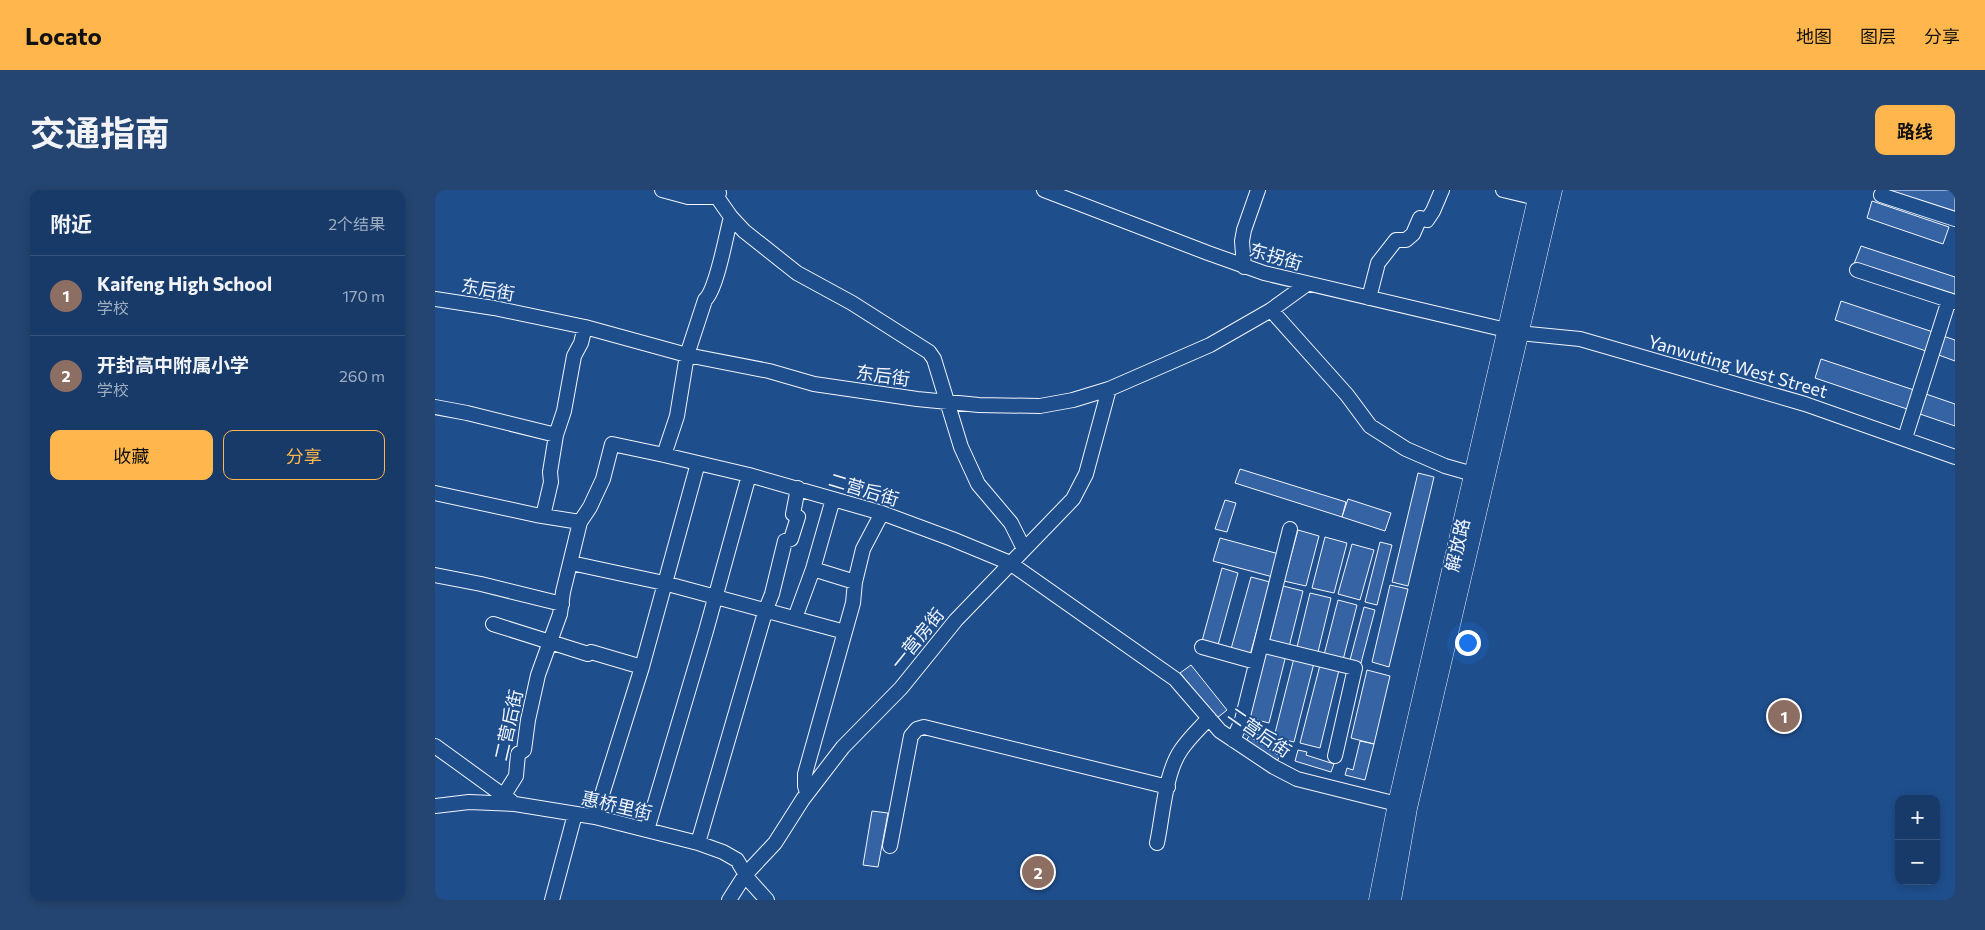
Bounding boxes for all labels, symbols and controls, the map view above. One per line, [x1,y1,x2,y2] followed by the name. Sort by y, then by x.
[25,21,102,50] text: Locato
[1796,25,1832,47] text: 地图
[1860,25,1896,47] text: 图层
[1924,25,1960,47] text: 分享
[1875,105,1955,155] button: 路线
[30,110,170,153] text: 交通指南
[50,211,92,236] text: 附近
[328,214,385,233] text: 2个结果
[1247,238,1305,274] street label: 东拐街
[97,272,272,295] text: Kaifeng High School
[460,273,516,305] street label: 东后街
[62,286,70,305] text: 1
[342,286,385,305] text: 170 m
[97,298,129,317] text: 学校
[1646,330,1830,402] street label: Yanwuting West Street
[97,353,249,376] text: 开封高中附属小学
[855,360,911,390] street label: 东后街
[61,366,71,385] text: 2
[339,366,385,385] text: 260 m
[97,380,129,399] text: 学校
[50,430,213,480] button: 收藏
[223,430,385,480] button: 分享
[826,468,902,510] street label: 二营后街
[1440,516,1474,574] street label: 解放路
[886,603,948,673] street label: 一营房街
[1455,630,1481,656] your location
[489,687,527,763] street label: 二营后街
[1768,697,1800,735] pin: 1
[1224,702,1296,762] street label: 二营后街
[579,786,655,824] street label: 惠桥里街
[1895,795,1940,885] map controls
[1895,795,1940,840] button: +
[1895,840,1940,885] button: −
[1022,853,1054,891] pin: 2

